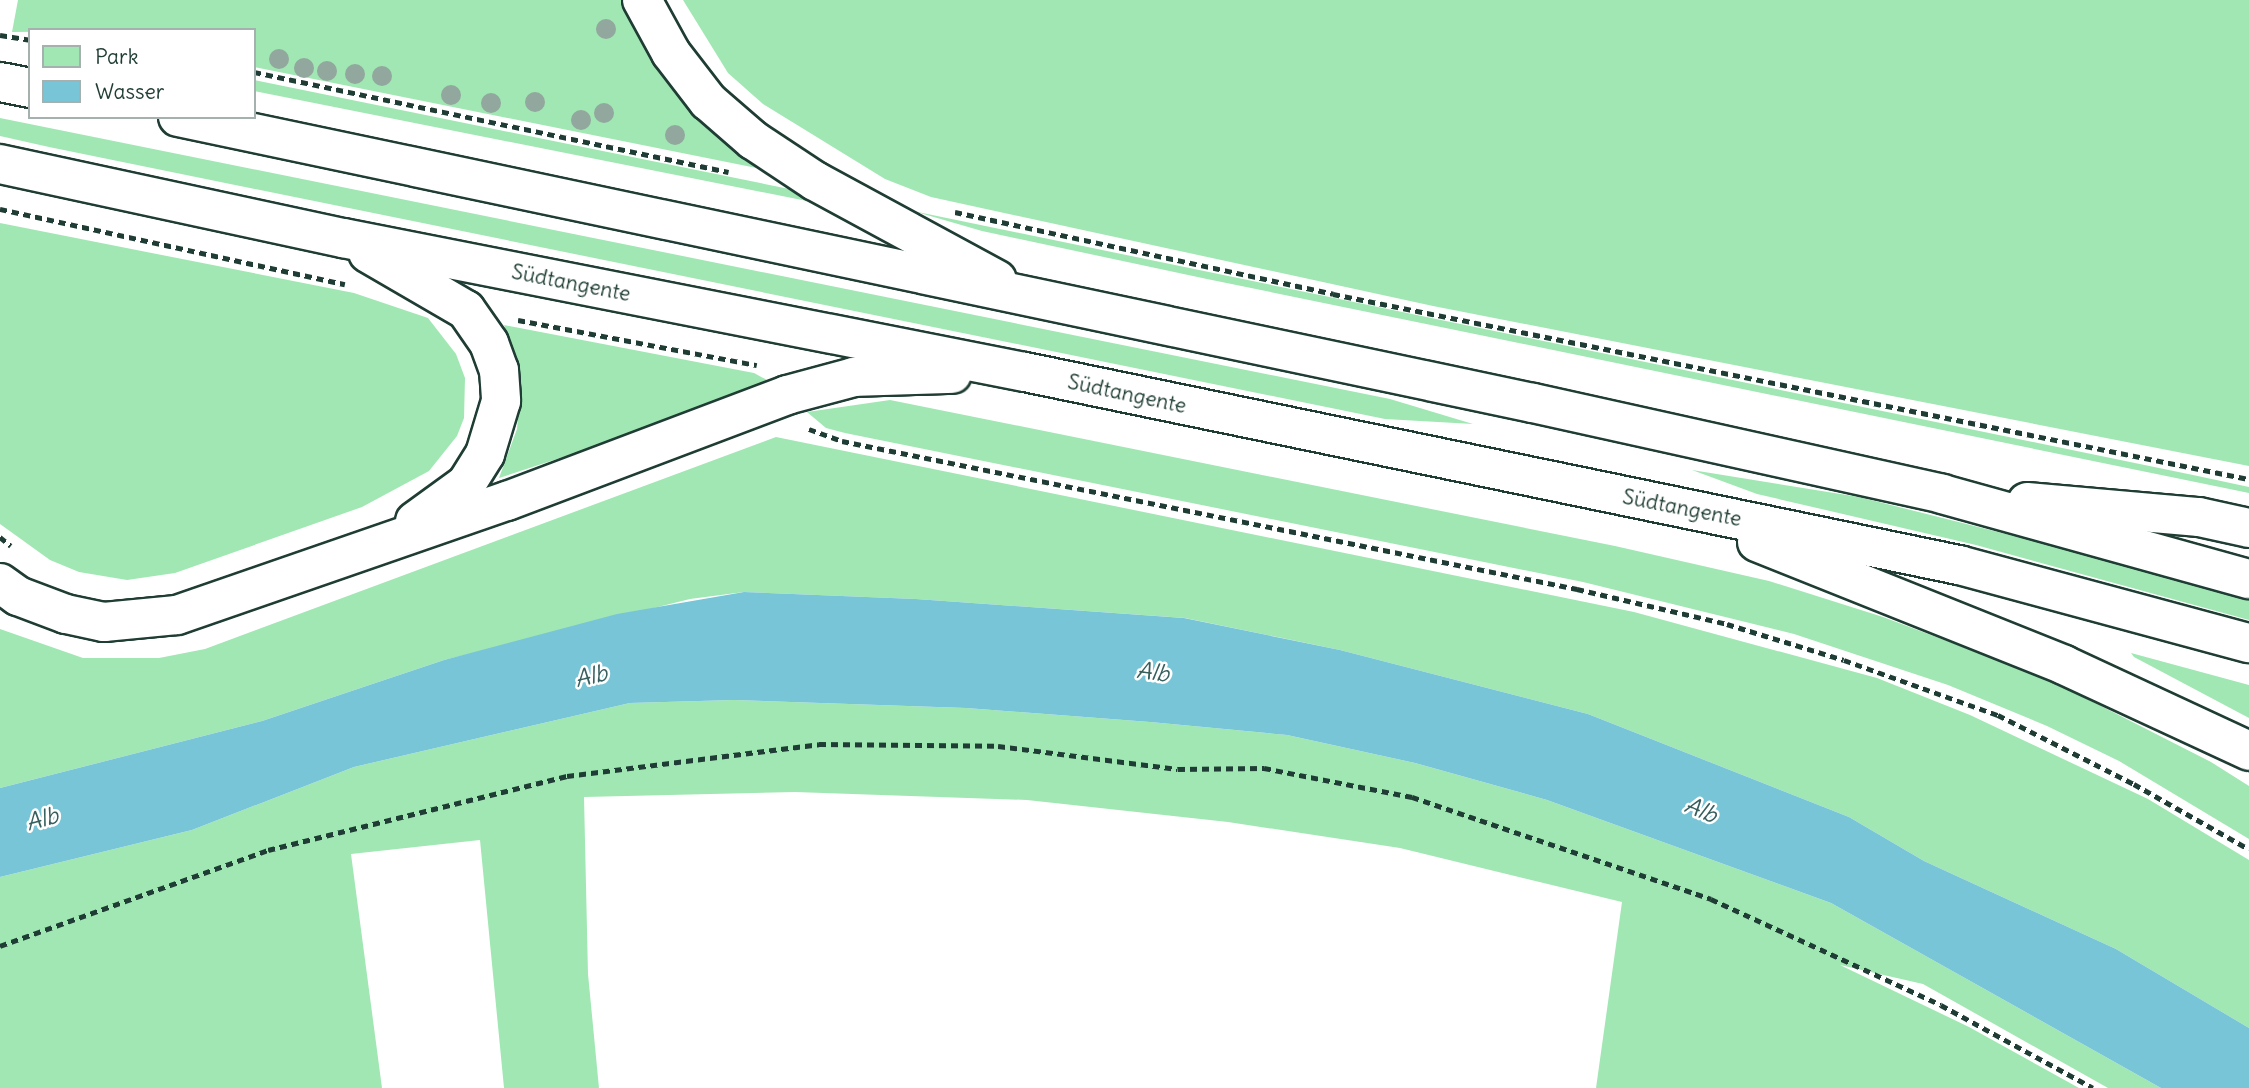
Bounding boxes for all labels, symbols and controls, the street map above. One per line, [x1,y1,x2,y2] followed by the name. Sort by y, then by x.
[28,28,256,119] legend
[95,43,138,70] text: Park
[95,78,164,105] text: Wasser
[509,259,633,307] street label: Südtangente
[1065,369,1189,419] street label: Südtangente
[1620,484,1744,532] street label: Südtangente
[1135,656,1171,688] water label: Alb
[572,659,610,693] water label: Alb
[1681,791,1721,829] water label: Alb
[23,801,61,837] water label: Alb

